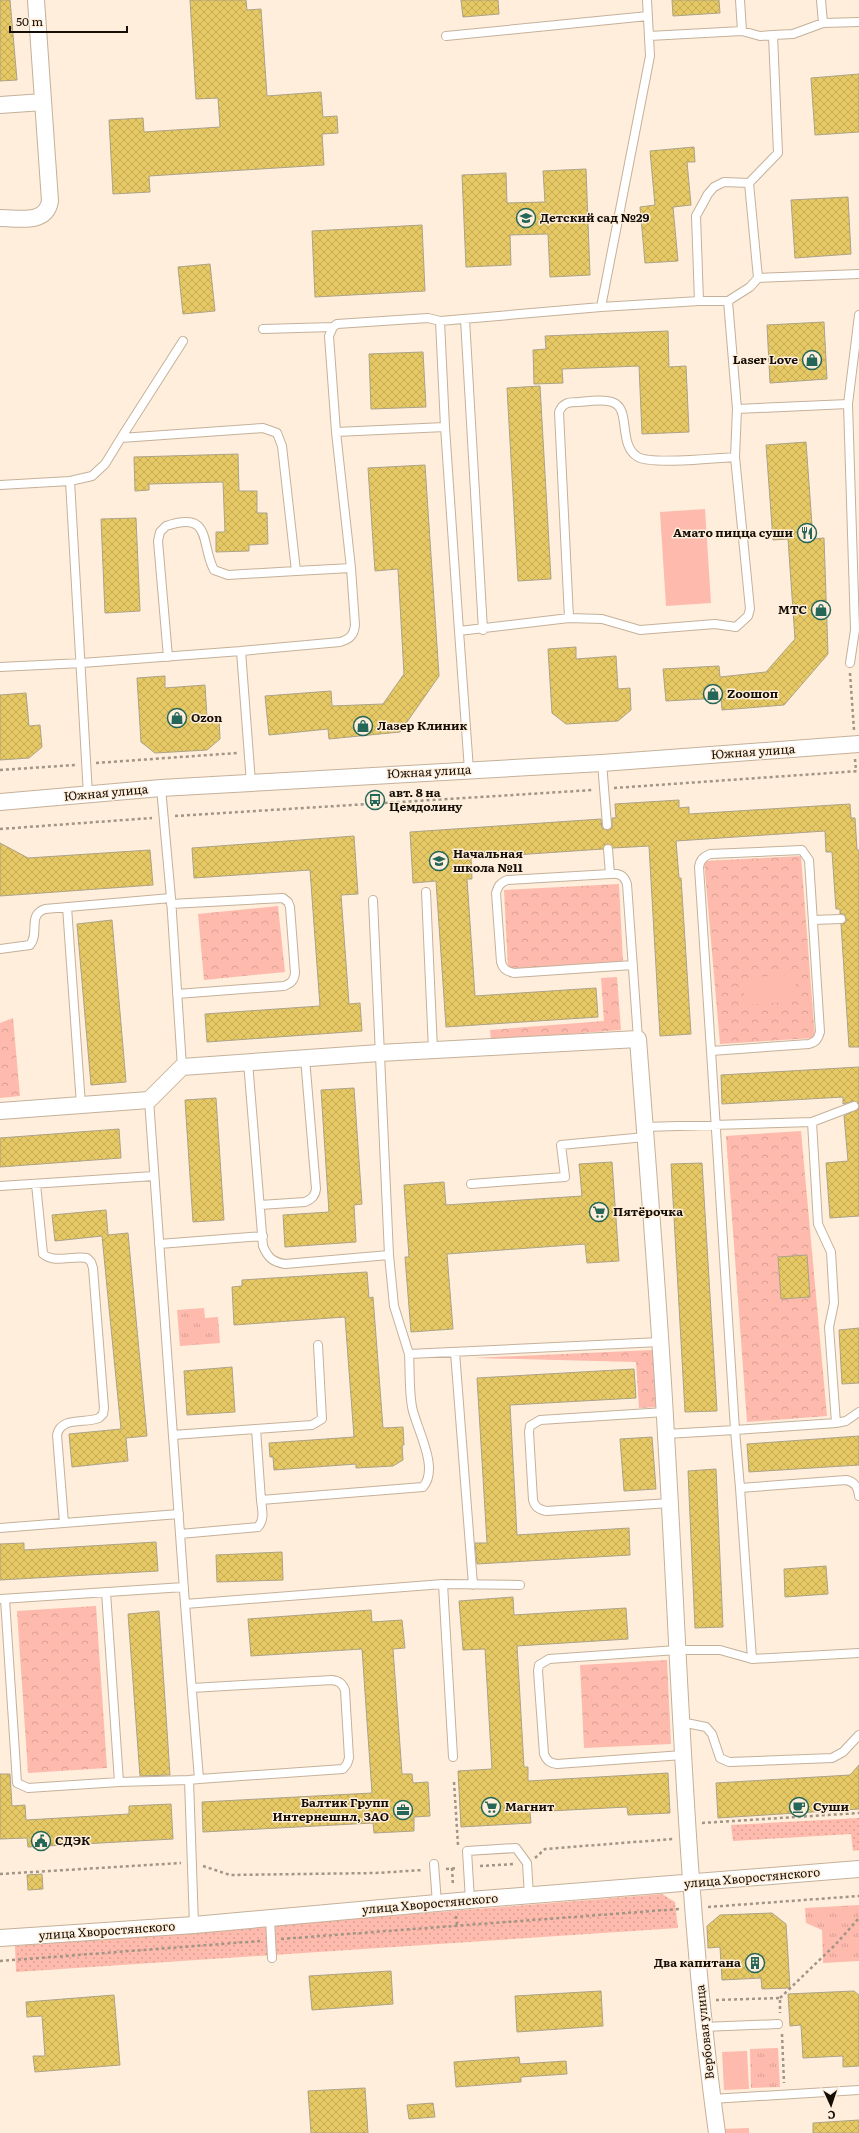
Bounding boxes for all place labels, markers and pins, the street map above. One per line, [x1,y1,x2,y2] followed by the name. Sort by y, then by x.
[515,207,537,229] school or university icon: Детский сад №29
[540,208,649,226] place label: Детский сад №29
[801,349,823,371] shop icon: Laser Love
[733,350,798,368] place label: Laser Love
[796,522,818,544] restaurant icon: Амато пицца суши
[673,523,793,541] place label: Амато пицца суши
[810,599,832,621] shop icon: МТС
[778,600,807,618] place label: МТС
[702,683,724,705] shop icon: Zooшоп
[727,684,778,702] place label: Zooшоп
[166,707,188,729] shop icon: Ozon
[191,708,223,726] place label: Ozon
[352,715,374,737] shop icon: Лазер Клиник
[377,716,468,734] place label: Лазер Клиник
[389,783,463,815] place label: авт. 8 на Цемдолину
[364,789,386,811] bus stop icon: авт. 8 на Цемдолину
[453,844,523,876] place label: Начальная школа №11
[428,850,450,872] school or university icon: Начальная школа №11
[588,1201,610,1223] supermarket icon: Пятёрочка
[613,1202,683,1220] place label: Пятёрочка
[273,1793,389,1825] place label: Балтик Групп Интернешнл, ЗАО
[480,1796,502,1818] supermarket icon: Магнит
[788,1796,810,1818] cafe icon: Суши
[505,1797,555,1815] place label: Магнит
[813,1797,849,1815] place label: Суши
[392,1799,414,1821] office icon: Балтик Групп Интернешнл, ЗАО
[30,1830,52,1852] public building icon: СДЭК
[55,1831,91,1849] place label: СДЭК
[744,1952,766,1974] building icon: Два капитана
[654,1953,741,1971] place label: Два капитана

